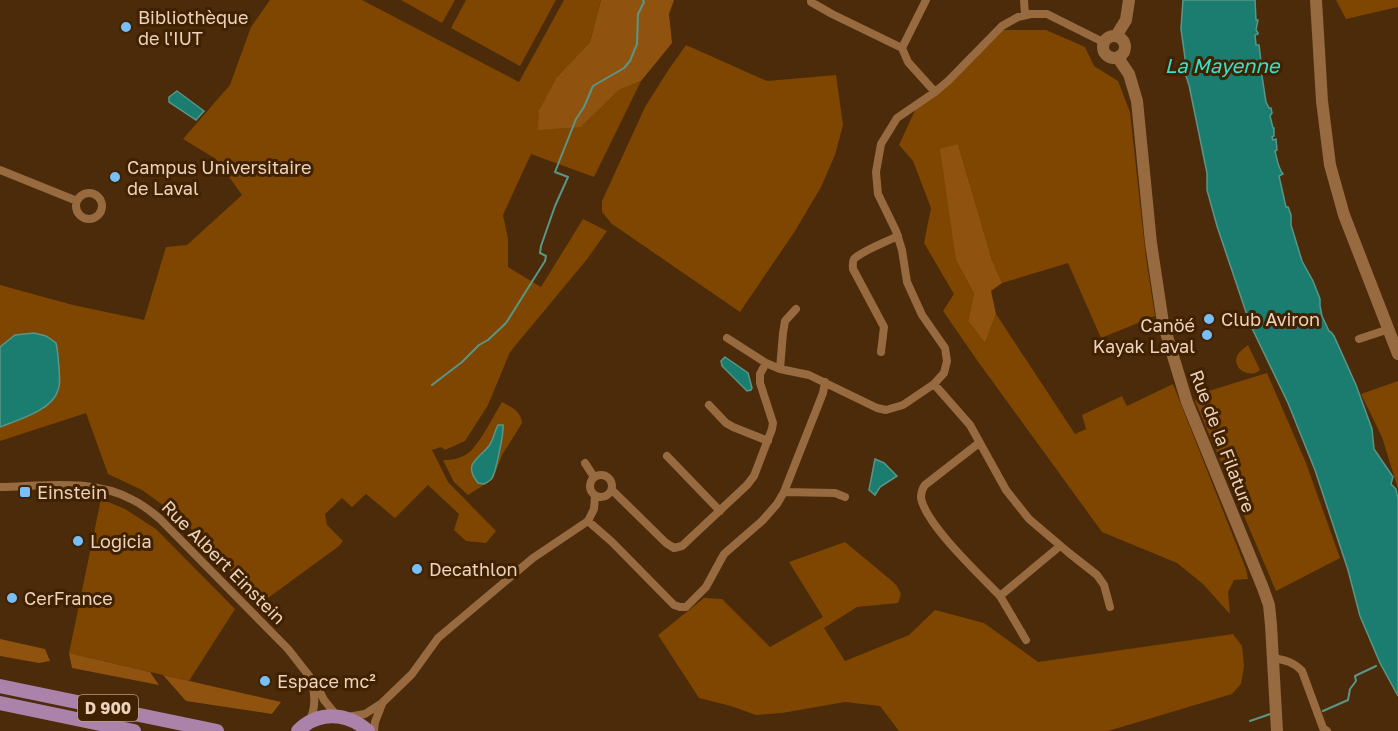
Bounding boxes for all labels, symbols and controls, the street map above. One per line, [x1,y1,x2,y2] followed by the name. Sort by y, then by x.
[138,6,248,49] place label: Bibliothèque de l'IUT
[119,20,133,34] marker: Bibliothèque de l'IUT
[1165,53,1281,78] water label: La Mayenne
[127,156,311,199] place label: Campus Universitaire de Laval
[108,170,122,184] marker: Campus Universitaire de Laval
[1221,308,1320,330] place label: Club Aviron
[1202,312,1216,326] marker: Club Aviron
[1093,314,1195,357] place label: Canöé Kayak Laval
[1200,328,1214,342] marker: Canöé Kayak Laval
[1186,367,1260,515] street label: Rue de la Filature
[37,481,107,503] place label: Einstein
[18,485,32,499] marker: Einstein
[158,496,290,628] street label: Rue Albert Einstein
[90,530,152,552] place label: Logicia
[71,534,85,548] marker: Logicia
[429,558,518,580] place label: Decathlon
[410,562,424,576] marker: Decathlon
[24,587,113,609] place label: CerFrance
[5,591,19,605] marker: CerFrance
[277,670,376,692] place label: Espace mc²
[258,674,272,688] marker: Espace mc²
[78,695,138,721] road number: D 900

